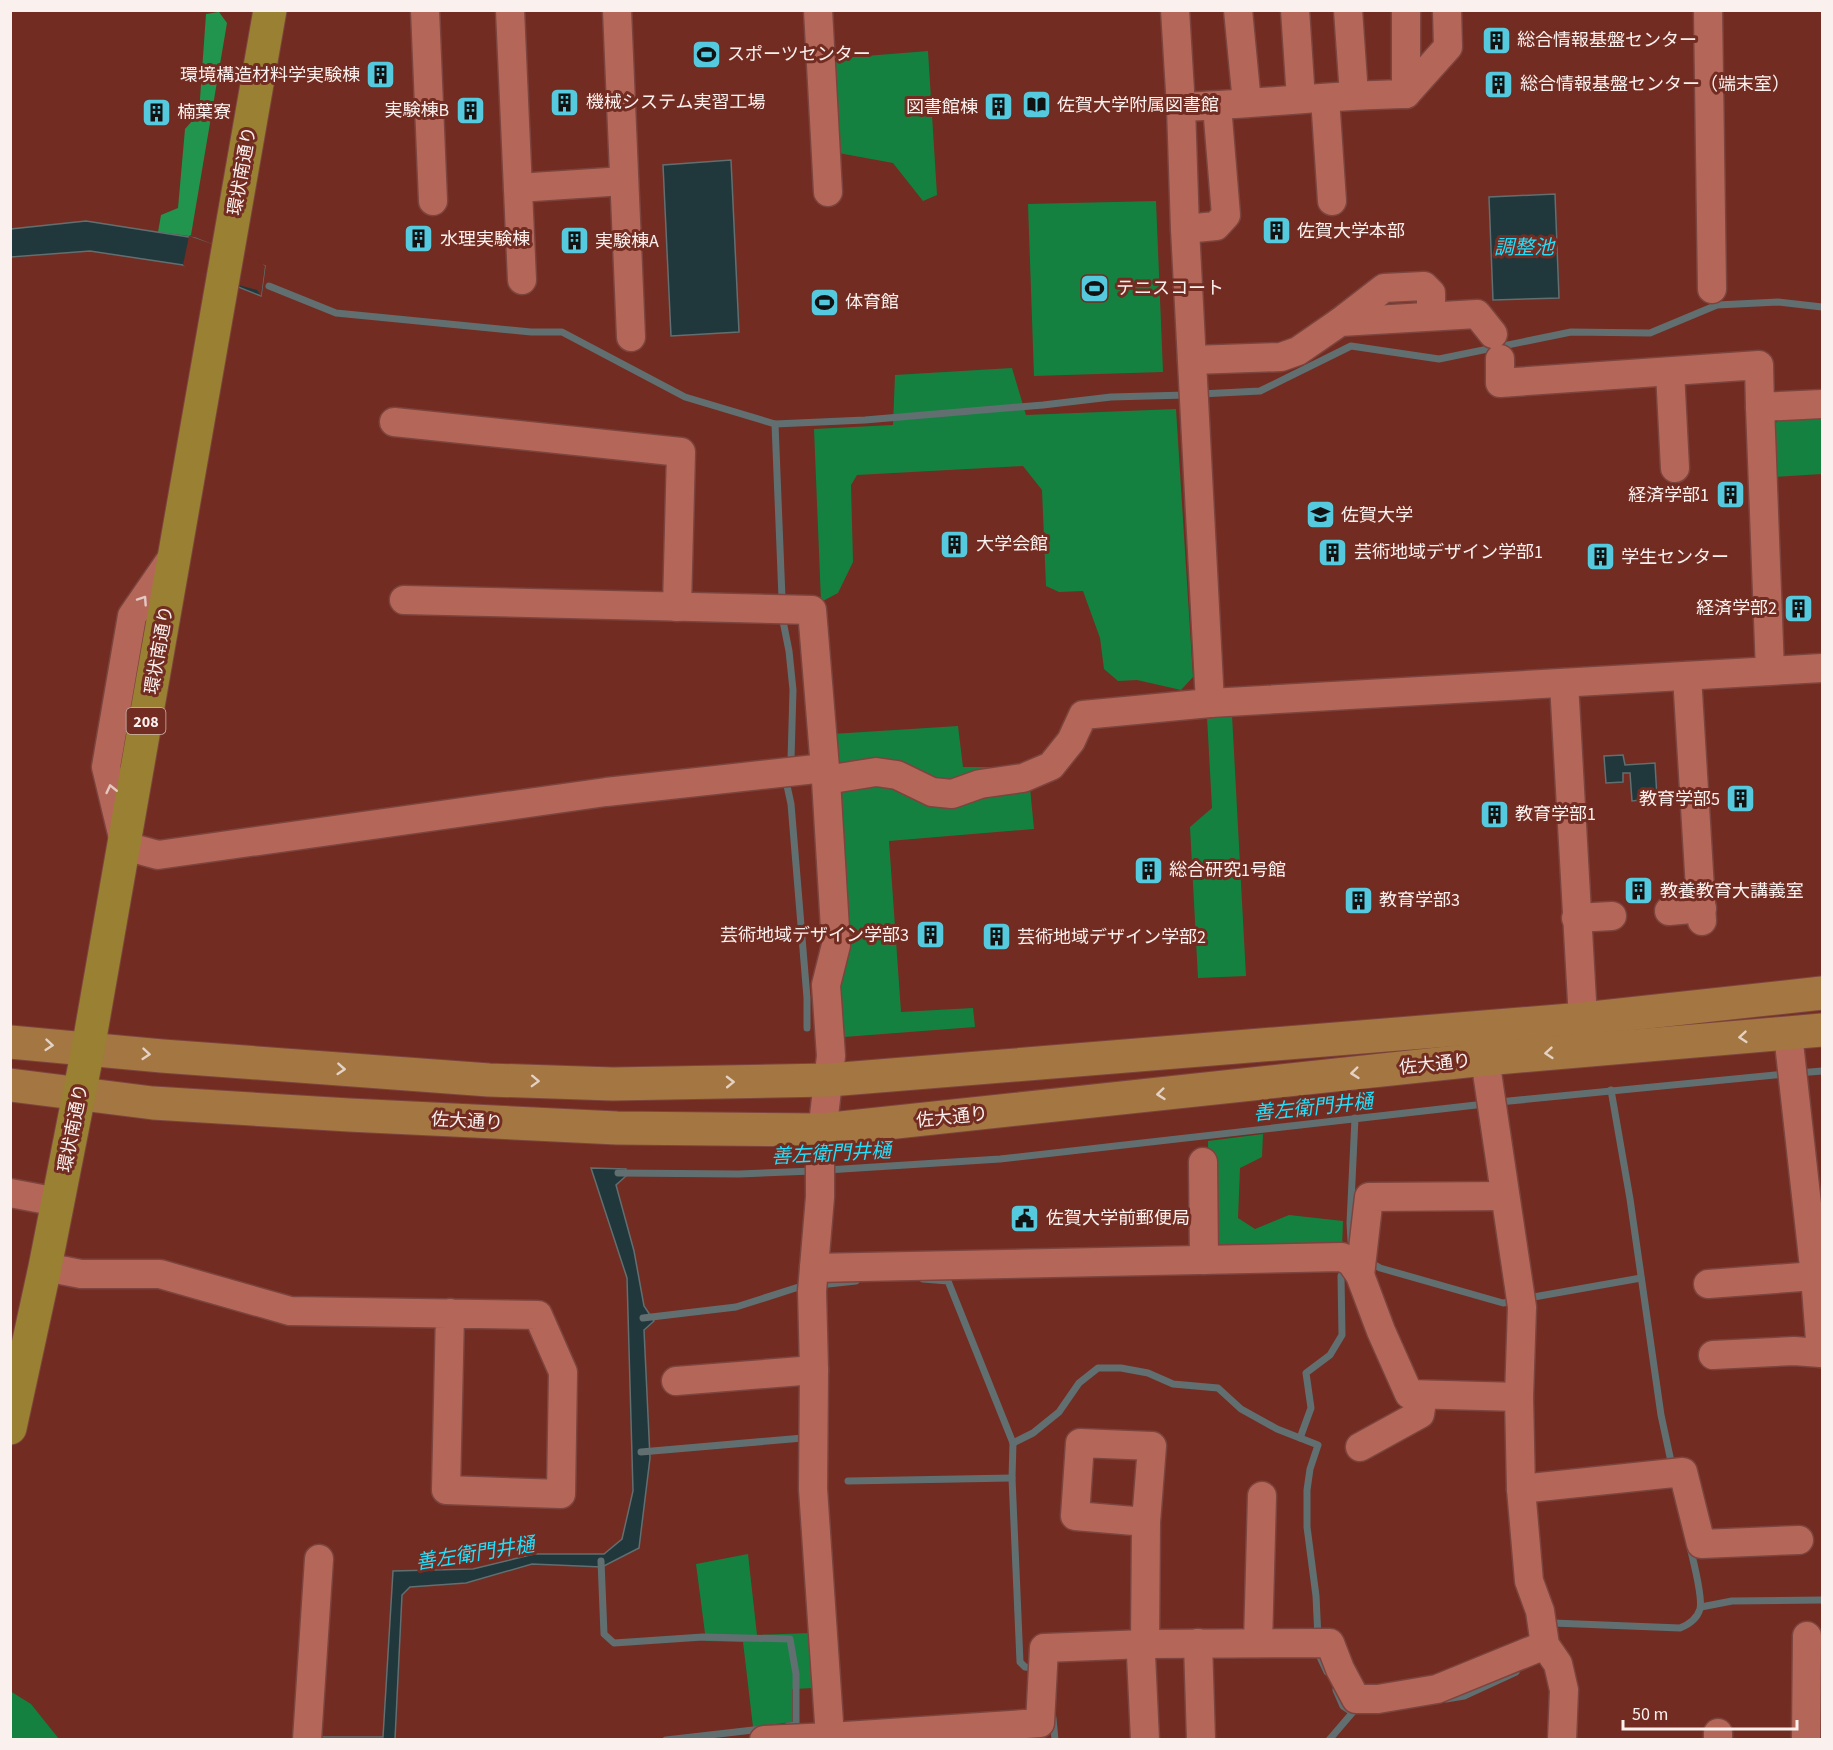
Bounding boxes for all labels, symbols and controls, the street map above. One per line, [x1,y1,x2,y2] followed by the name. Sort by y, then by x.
[1480,24,1512,56] building icon: 総合情報基盤センター
[1517,28,1697,53] place label: 総合情報基盤センター
[690,38,722,70] sports icon: スポーツセンター
[727,42,871,67] place label: スポーツセンター
[365,59,397,91] building icon: 環境構造材料学実験棟
[180,63,360,88] place label: 環境構造材料学実験棟
[1483,68,1515,100] building icon: 総合情報基盤センター（端末室）
[1520,72,1790,97] place label: 総合情報基盤センター（端末室）
[549,86,581,118] building icon: 機械システム実習工場
[1020,89,1052,121] library icon: 佐賀大学附属図書館
[586,90,765,115] place label: 機械システム実習工場
[983,91,1015,123] building icon: 図書館棟
[1057,93,1219,118] place label: 佐賀大学附属図書館
[454,94,486,126] building icon: 実験棟B
[906,95,978,120] place label: 図書館棟
[140,96,172,128] building icon: 楠葉寮
[384,98,449,123] place label: 実験棟B
[177,100,231,125] place label: 楠葉寮
[222,125,263,218] street label: 環状南通り
[1260,215,1292,247] building icon: 佐賀大学本部
[1297,219,1405,244] place label: 佐賀大学本部
[403,223,435,255] building icon: 水理実験棟
[558,225,590,257] building icon: 実験棟A
[440,227,530,252] place label: 水理実験棟
[595,229,659,254] place label: 実験棟A
[1494,234,1556,262] water label: 調整池
[1079,272,1111,304] sports icon: テニスコート
[1116,276,1224,301] place label: テニスコート
[808,286,840,318] sports icon: 体育館
[845,290,899,315] place label: 体育館
[1714,479,1746,511] building icon: 経済学部1
[1628,483,1709,508] place label: 経済学部1
[1304,499,1336,531] school or university icon: 佐賀大学
[1341,503,1413,528] place label: 佐賀大学
[939,528,971,560] building icon: 大学会館
[976,532,1048,557] place label: 大学会館
[1317,536,1349,568] building icon: 芸術地域デザイン学部1
[1354,540,1543,565] place label: 芸術地域デザイン学部1
[1584,541,1616,573] building icon: 学生センター
[1621,545,1729,570] place label: 学生センター
[1782,592,1814,624] building icon: 経済学部2
[136,596,147,607] one-way arrow
[1696,596,1777,621] place label: 経済学部2
[139,604,180,697] street label: 環状南通り
[126,708,166,734] road number: 208
[1725,783,1757,815] building icon: 教育学部5
[105,784,118,794] one-way arrow
[1639,787,1720,812] place label: 教育学部5
[1478,798,1510,830] building icon: 教育学部1
[1515,802,1596,827] place label: 教育学部1
[1132,854,1164,886] building icon: 総合研究1号館
[1169,858,1286,883] place label: 総合研究1号館
[1623,875,1655,907] building icon: 教養教育大講義室
[1660,879,1804,904] place label: 教養教育大講義室
[1342,884,1374,916] building icon: 教育学部3
[1379,888,1460,913] place label: 教育学部3
[914,919,946,951] building icon: 芸術地域デザイン学部3
[980,921,1012,953] building icon: 芸術地域デザイン学部2
[720,923,909,948] place label: 芸術地域デザイン学部3
[1017,925,1206,950] place label: 芸術地域デザイン学部2
[1739,1031,1748,1044] one-way arrow
[45,1039,54,1052] one-way arrow
[1544,1046,1554,1059] one-way arrow
[142,1047,151,1060] one-way arrow
[1398,1048,1472,1081] street label: 佐大通り
[336,1062,345,1075] one-way arrow
[1350,1066,1360,1079] one-way arrow
[531,1075,540,1088] one-way arrow
[726,1076,735,1088] one-way arrow
[53,1082,94,1175] street label: 環状南通り
[1157,1087,1166,1100] one-way arrow
[1252,1087,1377,1128] water label: 善左衛門井樋
[915,1101,989,1134] street label: 佐大通り
[430,1107,504,1136] street label: 佐大通り
[770,1137,895,1171] water label: 善左衛門井樋
[1009,1202,1041,1234] public building icon: 佐賀大学前郵便局
[1046,1206,1190,1231] place label: 佐賀大学前郵便局
[414,1530,540,1577] water label: 善左衛門井樋
[1623,1693,1797,1731] scale bar
[1632,1702,1668,1727] text: 50 m

